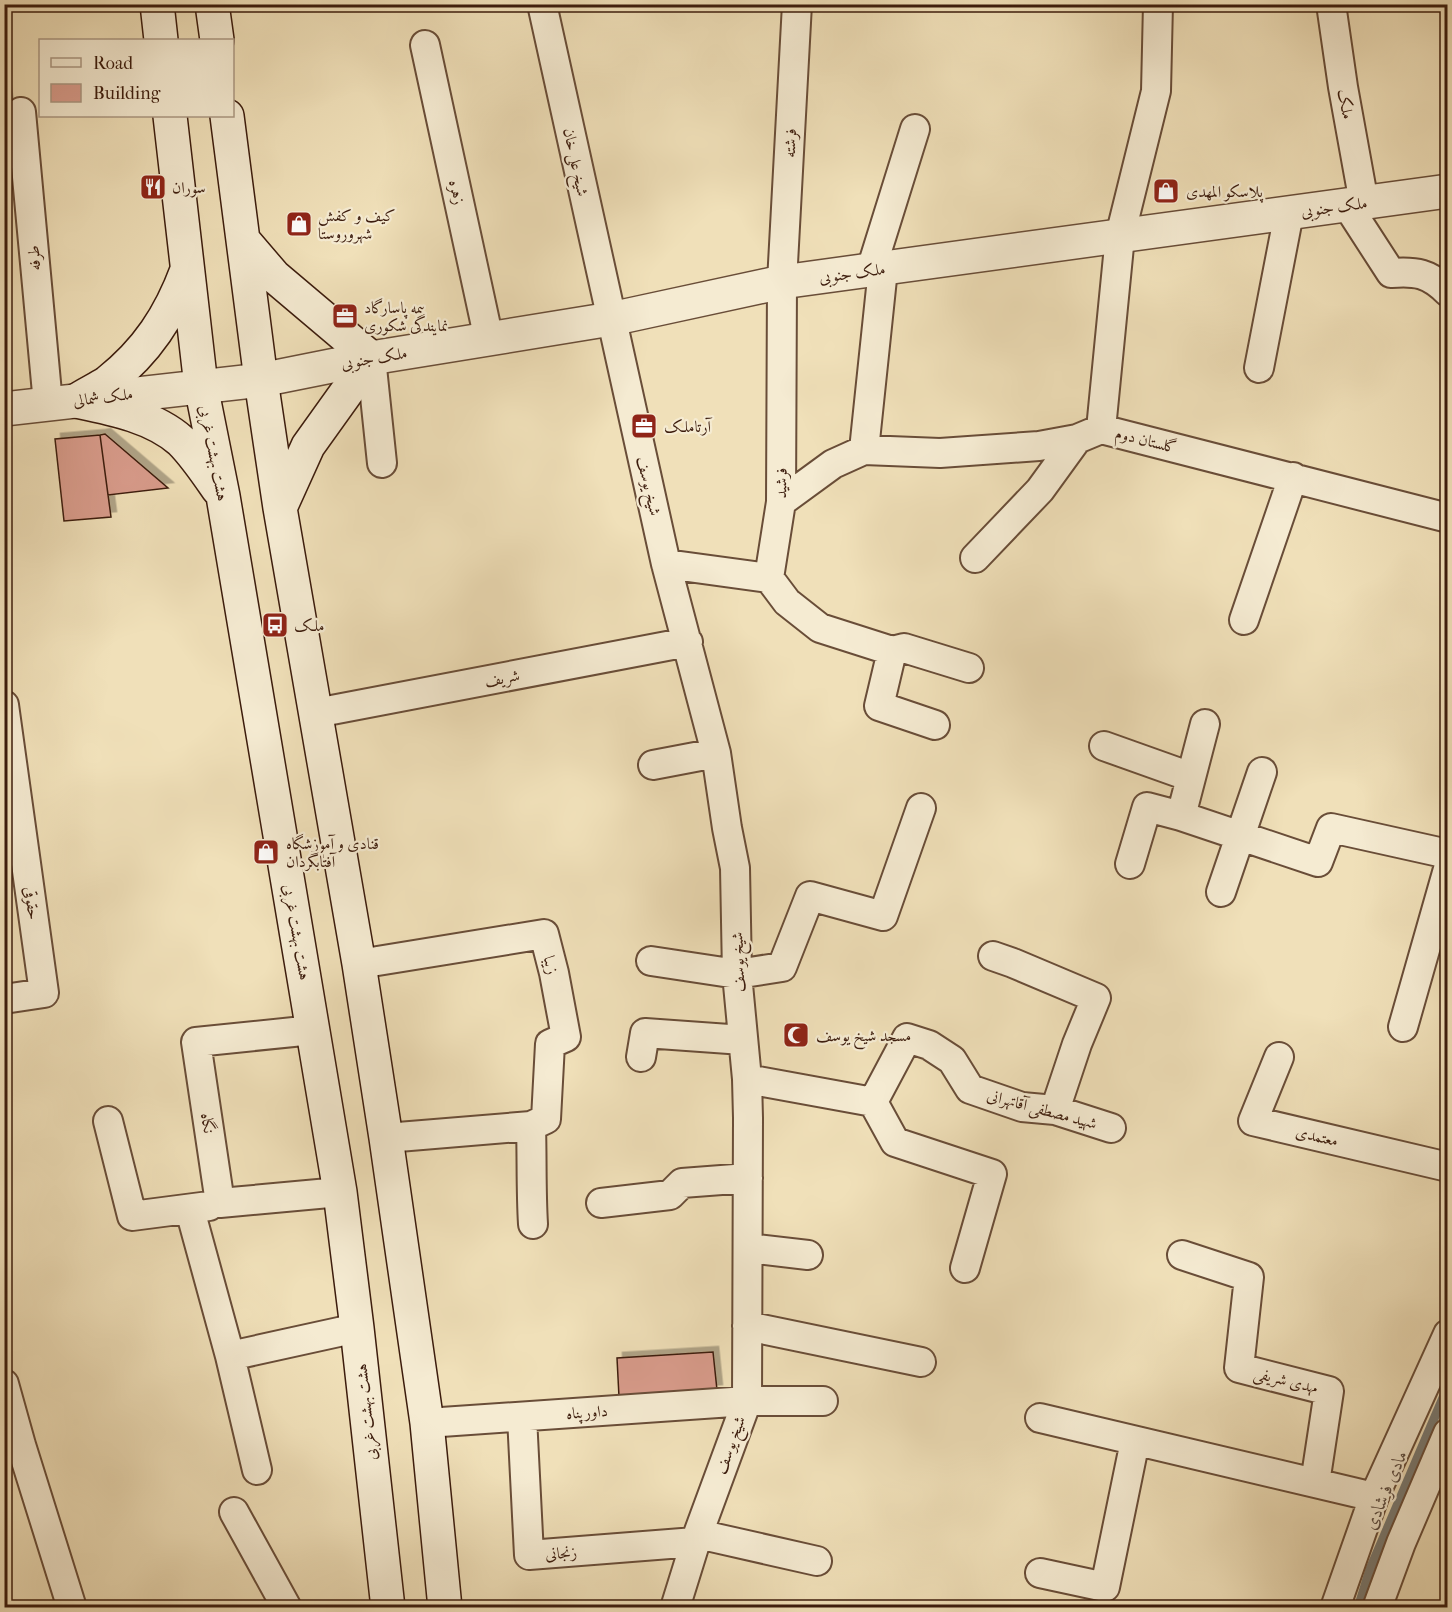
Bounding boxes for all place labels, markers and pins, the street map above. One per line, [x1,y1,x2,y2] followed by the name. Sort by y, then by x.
[138,172,168,202] restaurant icon: سوران
[1151,176,1181,206] shop icon: پلاسکو المهدی
[172,178,206,198] place label: سوران
[1186,182,1264,203] place label: پلاسکو المهدی
[318,206,396,244] place label: کیف و کفش شهروروستا
[284,209,314,239] shop icon: کیف و کفش شهروروستا
[364,298,448,336] place label: بیمه پاسارگاد نمایندگی شکوری
[330,301,360,331] office icon: بیمه پاسارگاد نمایندگی شکوری
[629,411,659,441] office icon: آرتاملک
[664,417,713,436] place label: آرتاملک
[260,610,290,640] bus stop icon: ملک
[294,616,324,635] place label: ملک
[286,833,379,872] place label: قنادی و آموزشگاه آفتابگردان
[251,837,281,867] shop icon: قنادی و آموزشگاه آفتابگردان
[781,1020,811,1050] mosque icon: مسجد شیخ یوسف
[816,1026,911,1050] place label: مسجد شیخ یوسف

